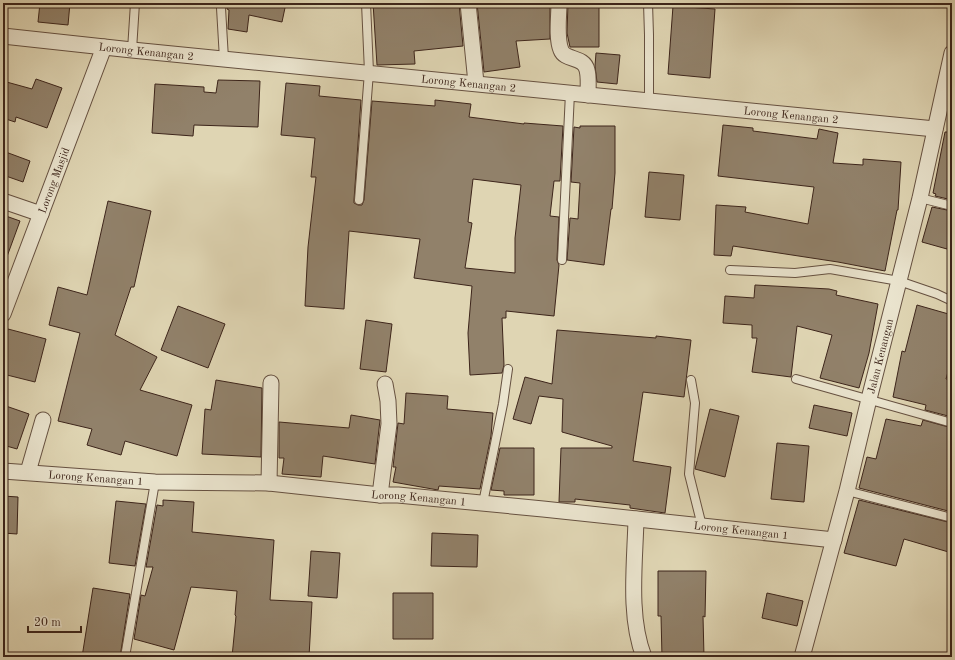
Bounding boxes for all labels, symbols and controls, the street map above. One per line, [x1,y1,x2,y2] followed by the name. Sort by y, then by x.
[98,42,194,63] street label: Lorong Kenangan 2
[420,74,516,95] street label: Lorong Kenangan 2
[743,106,839,126] street label: Lorong Kenangan 2
[38,146,73,215] street label: Lorong Masjid
[867,318,896,395] street label: Jalan Kenangan
[48,470,144,488] street label: Lorong Kenangan 1
[371,490,467,509] street label: Lorong Kenangan 1
[693,521,789,542] street label: Lorong Kenangan 1
[28,608,81,634] scale bar
[34,617,61,629] text: 20 m

